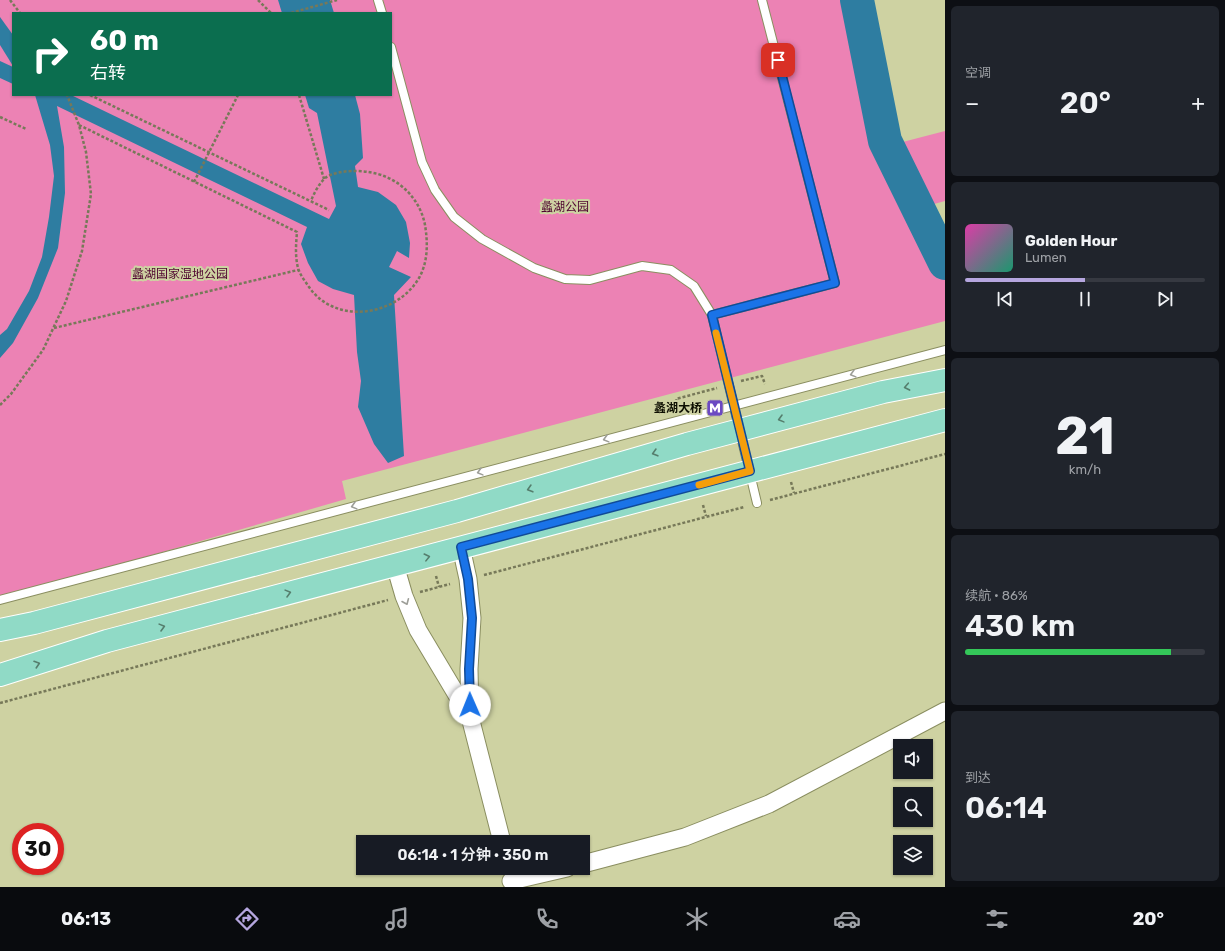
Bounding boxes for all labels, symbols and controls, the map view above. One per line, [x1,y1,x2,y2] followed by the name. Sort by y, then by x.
[90,24,159,57] text: 60 m
[24,28,76,80] icon: right
[761,43,795,77] pin
[767,49,789,71] icon: arrive
[90,62,126,84] text: 右转
[965,65,991,80] text: 空调
[1060,85,1111,121] text: 20°
[965,90,979,117] text: −
[1191,90,1205,117] text: +
[541,200,589,214] park label: 蠡湖公园
[1025,232,1117,250] text: Golden Hour
[1025,250,1067,265] text: Lumen
[132,267,228,281] park label: 蠡湖国家湿地公园
[994,288,1016,310] icon: previous
[1074,288,1096,310] icon: pause
[1154,288,1176,310] icon: next
[850,369,856,377] one-way arrow
[904,383,910,391] one-way arrow
[705,398,725,418] metro station icon: 蠡湖大桥
[654,401,702,415] place label: 蠡湖大桥
[1055,405,1115,467] text: 21
[777,414,784,423] one-way arrow
[602,434,609,443] one-way arrow
[652,448,659,457] one-way arrow
[1069,462,1101,477] text: km/h
[477,468,483,476] one-way arrow
[527,484,534,493] one-way arrow
[351,501,357,509] one-way arrow
[424,553,430,561] one-way arrow
[965,588,1028,603] text: 续航 · 86%
[284,589,291,598] one-way arrow
[401,598,409,606] one-way arrow
[965,608,1075,644] text: 430 km
[159,623,165,631] one-way arrow
[34,660,41,668] one-way arrow
[449,684,491,726] position arrow
[893,739,933,875] map controls
[893,739,933,779] button: sound
[965,770,991,785] text: 到达
[893,787,933,827] button: search
[965,790,1047,826] text: 06:14
[12,823,64,875] speed limit sign: 30
[893,835,933,875] button: layers
[398,846,548,864] text: 06:14 · 1 分钟 · 350 m
[233,905,261,933] icon: directions
[383,905,411,933] icon: music
[533,905,561,933] icon: phone
[683,905,711,933] icon: climate
[833,905,861,933] icon: car
[983,905,1011,933] icon: filters
[61,908,111,930] text: 06:13
[1133,908,1164,930] text: 20°

